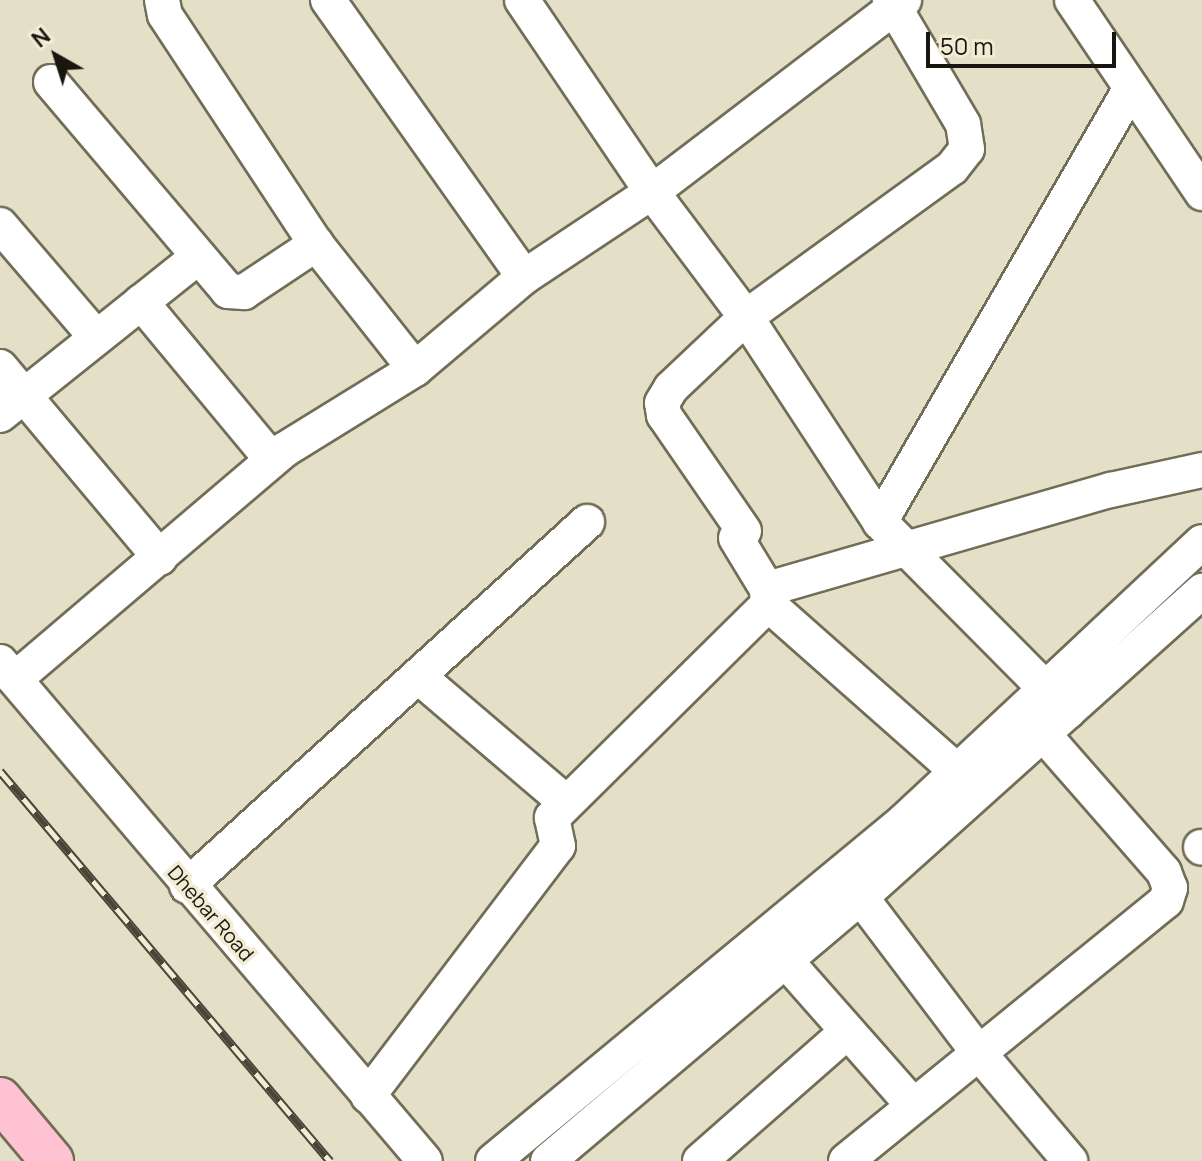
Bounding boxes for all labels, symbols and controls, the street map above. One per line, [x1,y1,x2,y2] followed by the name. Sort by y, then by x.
[16,16,96,96] north arrow
[930,16,1120,66] scale bar
[25,21,56,54] text: N
[940,29,994,62] text: 50 m
[163,860,259,966] street label: Dhebar Road

